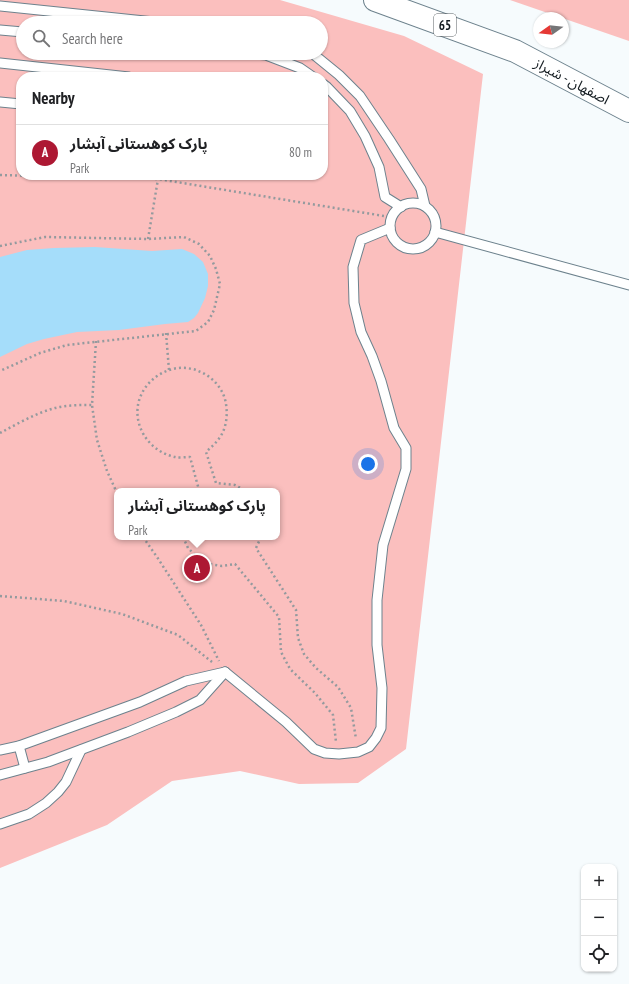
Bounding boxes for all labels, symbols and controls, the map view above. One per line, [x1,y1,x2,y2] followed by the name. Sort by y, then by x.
[533,12,569,48] north arrow
[434,14,456,36] road number: 65
[16,16,328,60] search box
[30,27,52,49] icon: search
[62,29,123,48] text: Search here
[530,53,613,108] street label: اصفهان - شیراز
[32,87,75,109] text: Nearby
[70,134,208,153] text: پارک کوهستانی آبشار
[42,144,48,161] text: A
[289,144,312,161] text: 80 m
[70,160,89,177] text: Park
[358,454,378,474] your location
[114,488,280,540] popup
[128,496,266,515] text: پارک کوهستانی آبشار
[128,522,147,539] text: Park
[184,553,210,583] pin: A
[581,864,617,972] map controls
[581,864,617,900] button: +
[581,900,617,936] button: −
[581,936,617,972] button: locate

